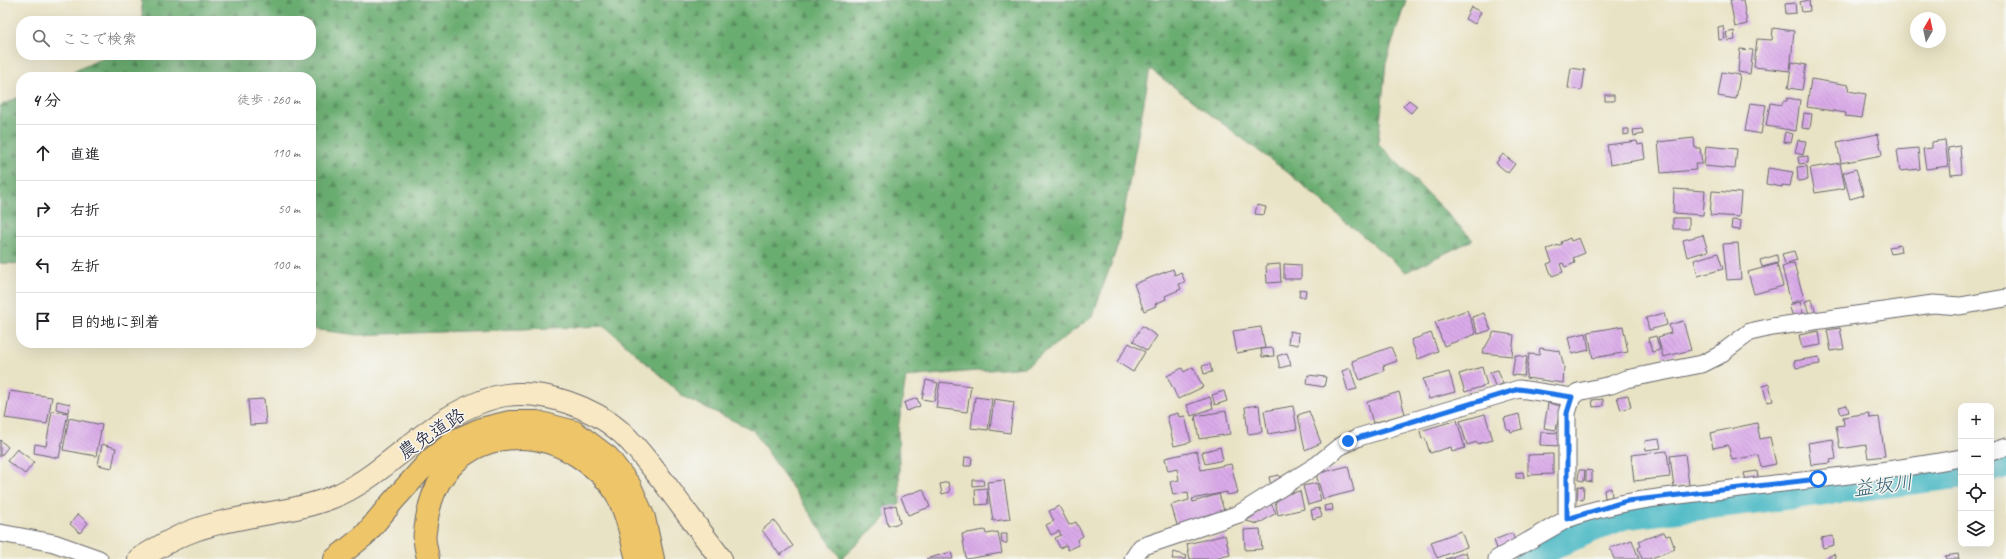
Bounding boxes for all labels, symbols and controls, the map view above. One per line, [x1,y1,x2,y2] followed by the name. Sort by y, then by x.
[1910,12,1946,48] north arrow
[16,16,316,60] search box
[30,27,52,49] icon: search
[62,30,137,49] text: ここで検索
[32,90,61,111] text: 4 分
[237,92,300,108] text: 徒歩 · 260 m
[32,142,54,164] icon: ahead
[70,145,100,164] text: 直進
[272,145,300,161] text: 110 m
[32,198,54,220] icon: right
[70,201,100,220] text: 右折
[278,201,300,217] text: 50 m
[32,254,54,276] icon: left
[70,257,100,276] text: 左折
[272,257,300,273] text: 100 m
[32,310,54,332] icon: arrive
[70,313,160,332] text: 目的地に到着
[393,403,470,465] street label: 農免道路
[1958,403,1994,547] map controls
[1958,403,1994,439] button: +
[1339,432,1357,450] route end
[1958,439,1994,475] button: −
[1852,469,1914,502] water label: 益坂川
[1809,470,1827,488] route start
[1958,475,1994,511] button: locate
[1958,511,1994,547] button: layers

